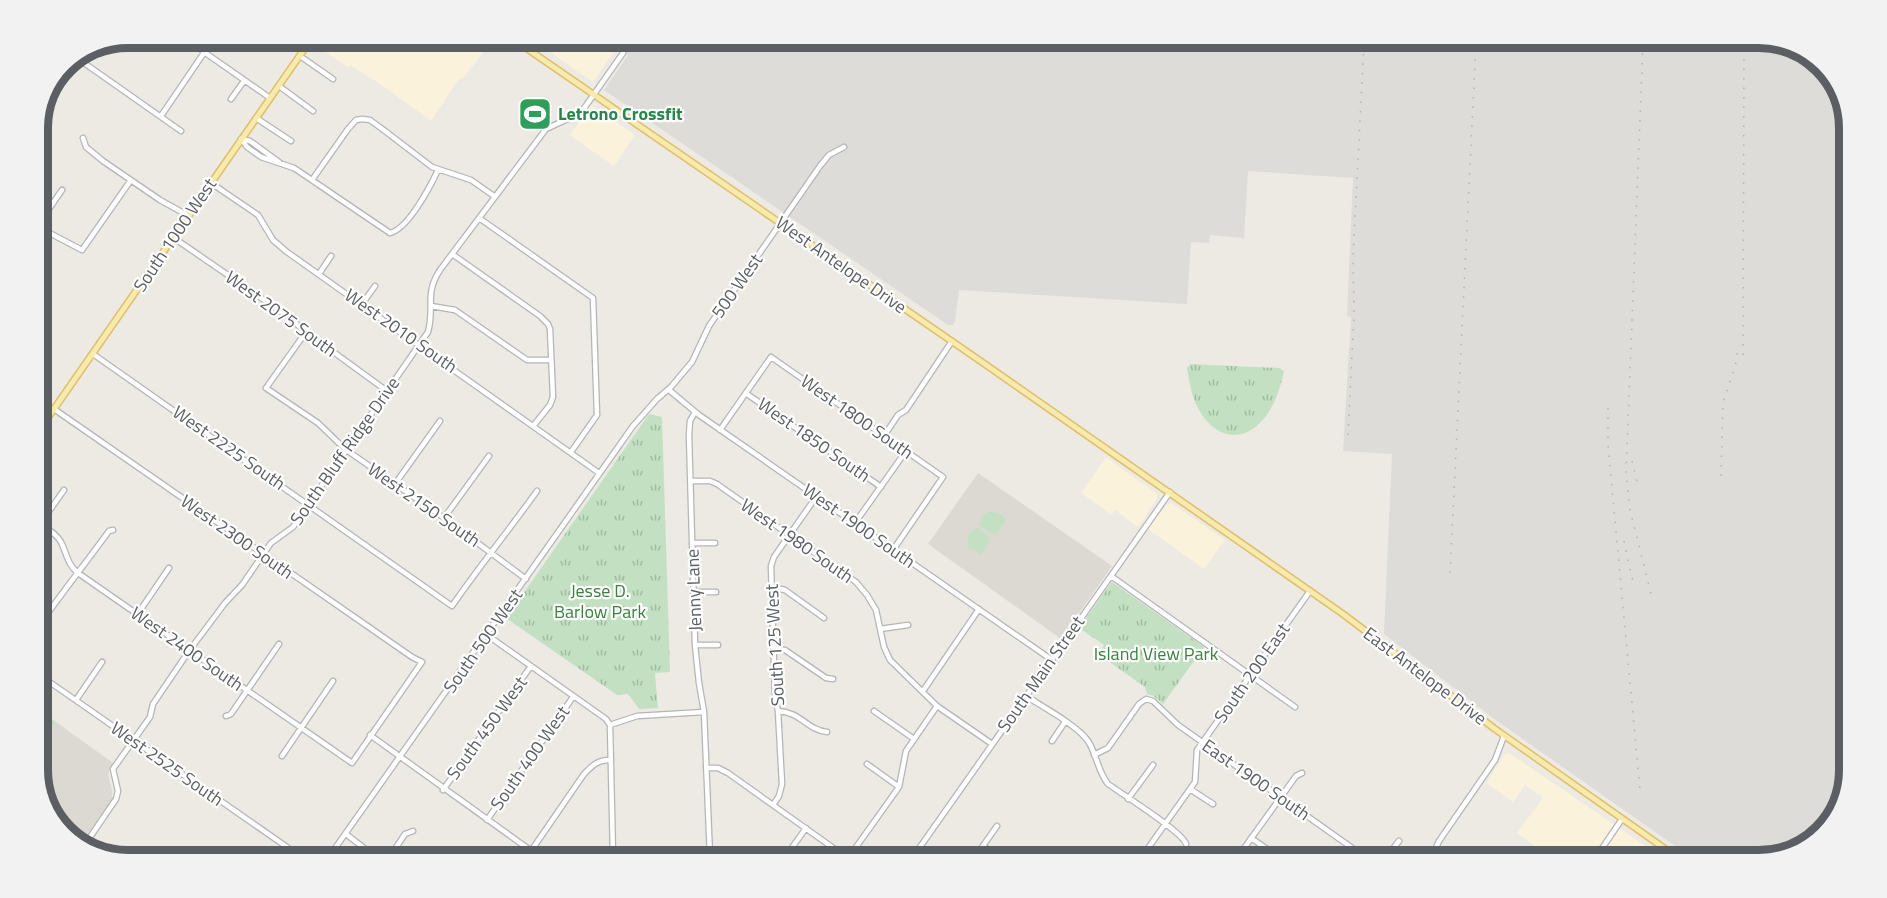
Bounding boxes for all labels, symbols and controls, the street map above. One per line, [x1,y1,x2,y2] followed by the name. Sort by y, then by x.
[517,96,553,132] sports icon: Letrono Crossfit
[558,100,683,127] place label: Letrono Crossfit
[126,172,223,297] street label: South 1000 West
[770,209,912,320] street label: West Antelope Drive
[704,247,769,324] street label: 500 West
[220,264,343,363] street label: West 2075 South
[339,282,463,380] street label: West 2010 South
[795,368,919,466] street label: West 1800 South
[283,371,406,530] street label: South Bluff Ridge Drive
[752,391,876,489] street label: West 1850 South
[167,399,291,497] street label: West 2225 South
[362,456,486,554] street label: West 2150 South
[797,477,921,575] street label: West 1900 South
[175,488,299,586] street label: West 2300 South
[735,492,859,590] street label: West 1980 South
[679,548,708,632] street label: Jenny Lane
[554,577,646,625] park label: Jesse D. Barlow Park
[436,582,529,699] street label: South 500 West
[758,583,791,707] street label: South 125 West
[125,600,249,698] street label: West 2400 South
[990,609,1091,738] street label: South Main Street
[1207,617,1296,728] street label: South 200 East
[1358,620,1493,731] street label: East Antelope Drive
[1094,640,1219,667] park label: Island View Park
[440,670,534,785] street label: South 450 West
[483,699,576,816] street label: South 400 West
[105,715,229,813] street label: West 2525 South
[1197,732,1316,827] street label: East 1900 South

